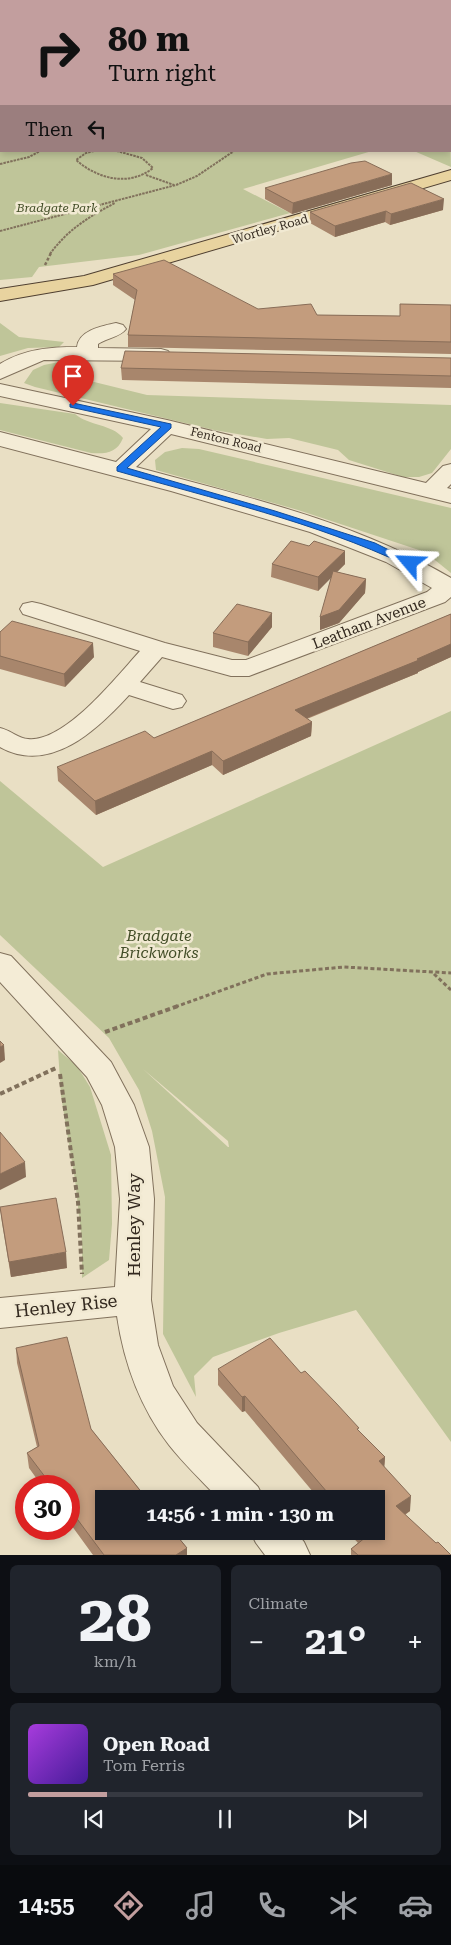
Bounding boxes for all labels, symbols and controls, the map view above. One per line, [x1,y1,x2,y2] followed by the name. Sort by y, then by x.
[108,19,190,60] text: 80 m
[25,20,90,85] icon: right
[108,61,216,86] text: Turn right
[83,115,111,143] icon: left
[25,118,73,141] text: Then
[15,201,98,215] park label: Bradgate Park
[230,211,310,247] street label: Wortley Road
[52,355,94,406] pin
[59,362,87,390] icon: arrive
[189,424,263,456] street label: Fenton Road
[383,536,435,588] position arrow
[310,593,428,653] street label: Leatham Avenue
[119,927,199,962] park label: Bradgate Brickworks
[123,1173,144,1277] street label: Henley Way
[14,1290,118,1321] street label: Henley Rise
[15,1475,80,1540] speed limit sign: 30
[146,1503,334,1526] text: 14:56 · 1 min · 130 m
[79,1581,152,1657] text: 28
[249,1594,308,1613] text: Climate
[305,1619,366,1663] text: 21°
[249,1626,264,1659] text: −
[407,1626,423,1659] text: +
[94,1652,137,1671] text: km/h
[103,1733,210,1756] text: Open Road
[103,1756,185,1775] text: Tom Ferris
[80,1805,108,1833] icon: previous
[211,1805,239,1833] icon: pause
[343,1805,371,1833] icon: next
[111,1888,146,1923] icon: directions
[183,1888,218,1923] icon: music
[254,1888,289,1923] icon: phone
[326,1888,361,1923] icon: climate
[398,1888,433,1923] icon: car
[18,1893,74,1918] text: 14:55

